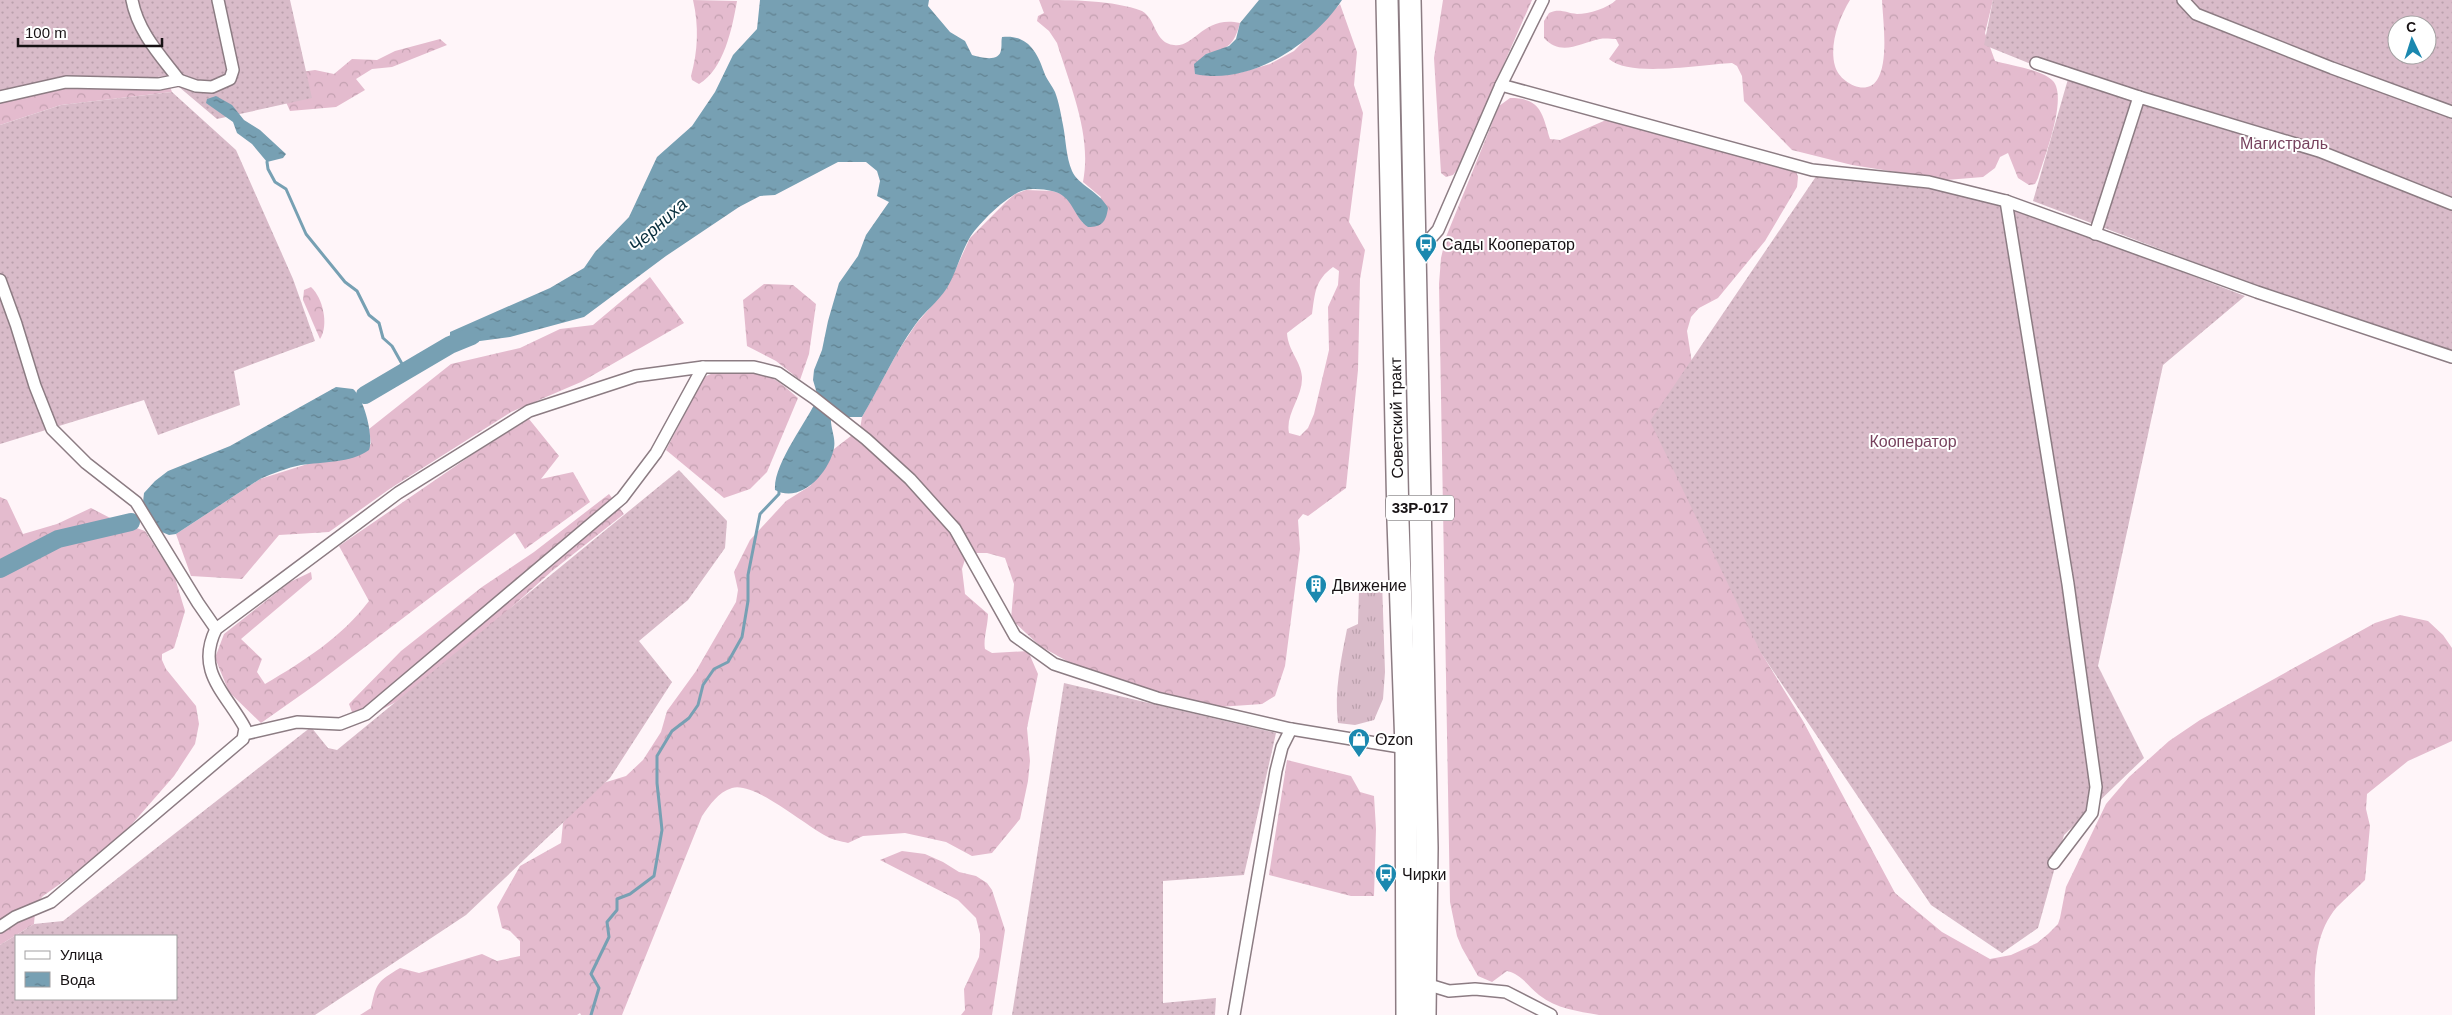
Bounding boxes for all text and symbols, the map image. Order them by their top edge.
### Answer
scale bar [18,15,161,47]
north arrow [2387,15,2437,65]
text: С [2405,19,2417,35]
text: 100 m [25,24,67,41]
park label: Магистраль [2240,135,2328,152]
water label: Черниха [625,194,691,256]
bus stop icon: Сады Кооператор [1414,232,1438,263]
place label: Сады Кооператор [1442,236,1575,253]
street label: Советский тракт [1387,357,1406,479]
park label: Кооператор [1869,433,1957,450]
road number: 33Р-017 [1386,496,1454,520]
building icon: Движение [1304,573,1328,604]
place label: Движение [1332,577,1407,594]
shop icon: Ozon [1347,727,1371,758]
place label: Ozon [1375,731,1413,748]
bus stop icon: Чирки [1374,862,1398,893]
place label: Чирки [1402,866,1446,883]
legend [15,935,178,1000]
text: Улица [60,946,103,963]
text: Вода [60,971,96,988]

